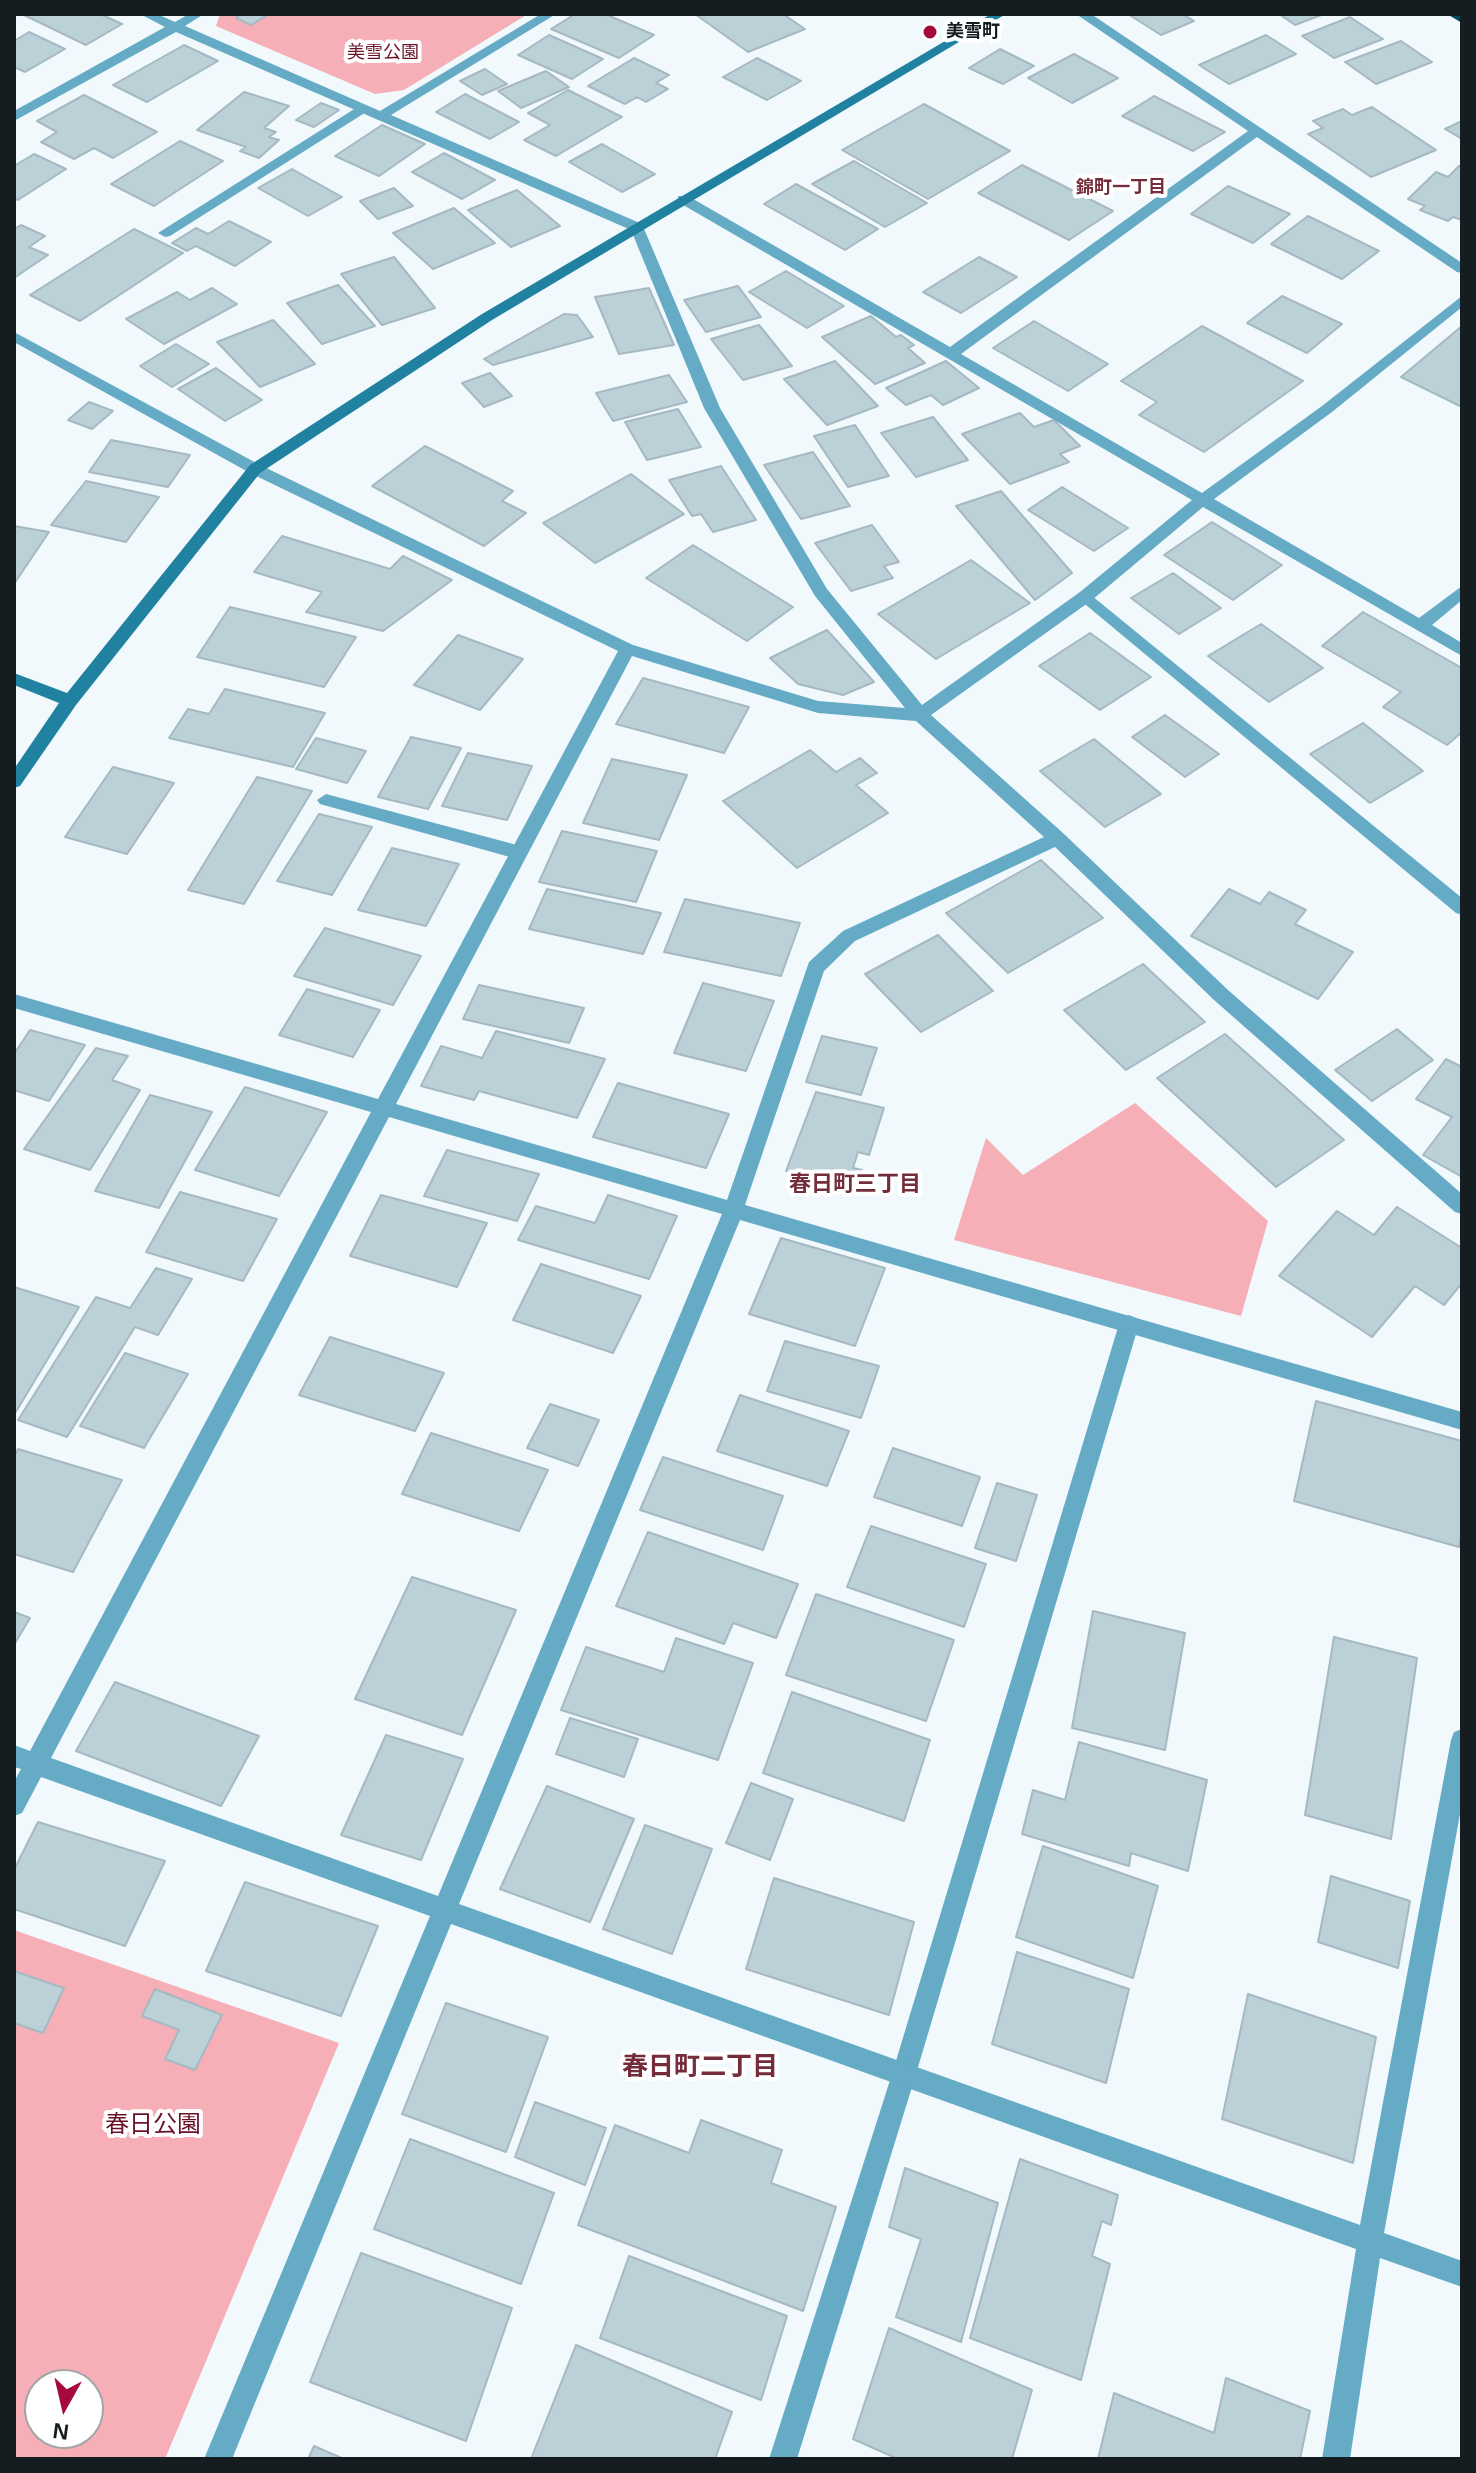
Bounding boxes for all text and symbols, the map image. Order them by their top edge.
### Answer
place label: 美雪町 [946,21,1000,43]
marker: 美雪町 [921,23,939,41]
park label: 美雪公園 [347,42,419,64]
district label: 錦町一丁目 [1076,177,1166,199]
district label: 春日町三丁目 [789,1172,921,1198]
district label: 春日町二丁目 [622,2052,778,2084]
park label: 春日公園 [105,2111,201,2139]
north arrow [24,2369,104,2449]
text: N [51,2418,70,2445]

